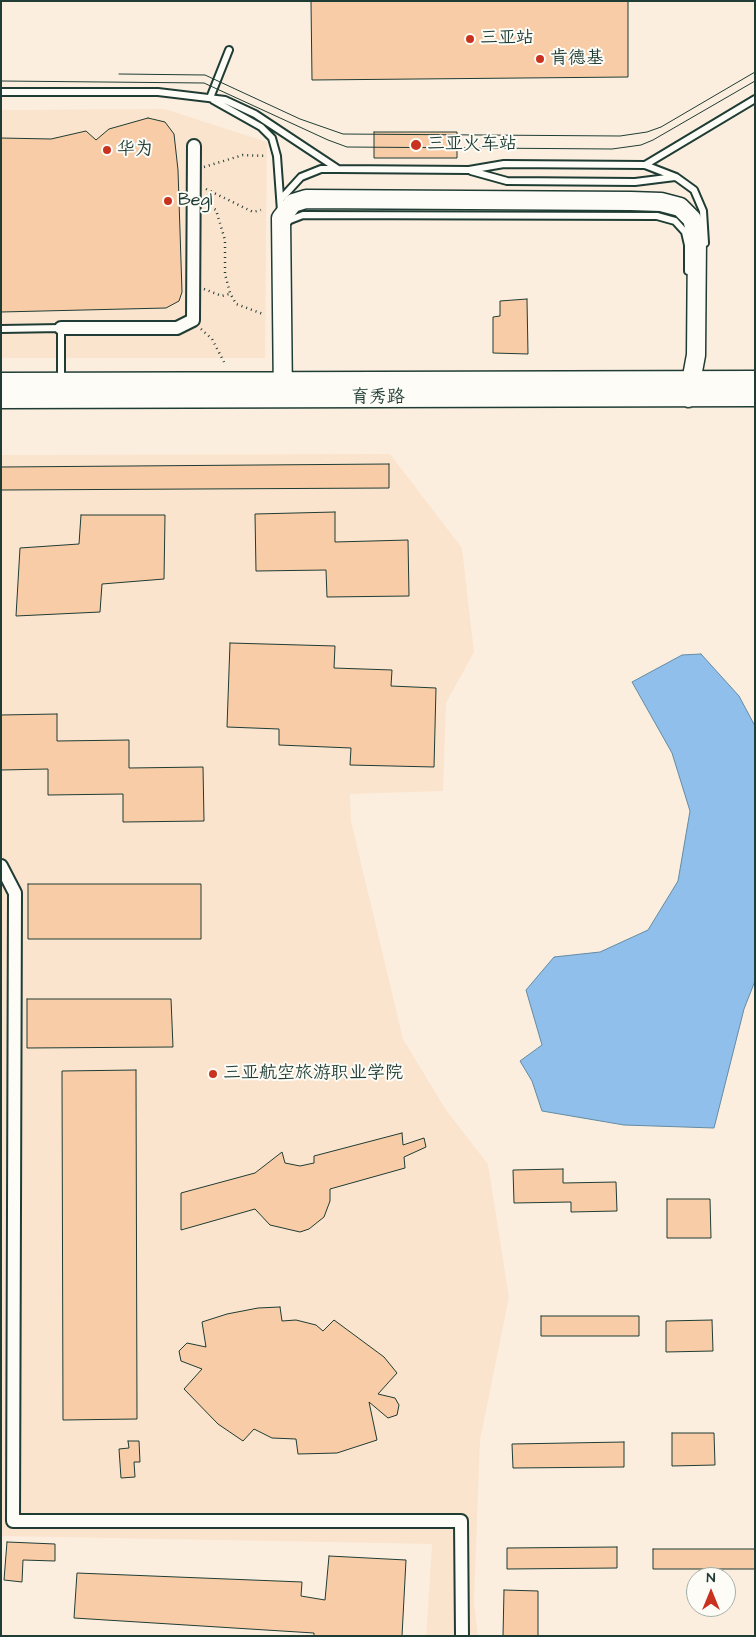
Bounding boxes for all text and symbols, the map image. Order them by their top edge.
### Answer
place label: 三亚站 [480,28,534,50]
marker: 三亚站 [464,33,476,45]
place label: 肯德基 [550,48,604,70]
marker: 肯德基 [534,53,546,65]
place label: 三亚火车站 [427,134,517,156]
marker: 三亚火车站 [409,138,423,152]
place label: 华为 [117,139,153,161]
marker: 华为 [101,144,113,156]
place label: Begl [178,190,213,212]
marker: Begl [162,195,174,207]
street label: 育秀路 [351,387,405,409]
place label: 三亚航空旅游职业学院 [223,1063,403,1085]
marker: 三亚航空旅游职业学院 [207,1068,219,1080]
north arrow [686,1567,736,1617]
text: N [707,1568,715,1588]

